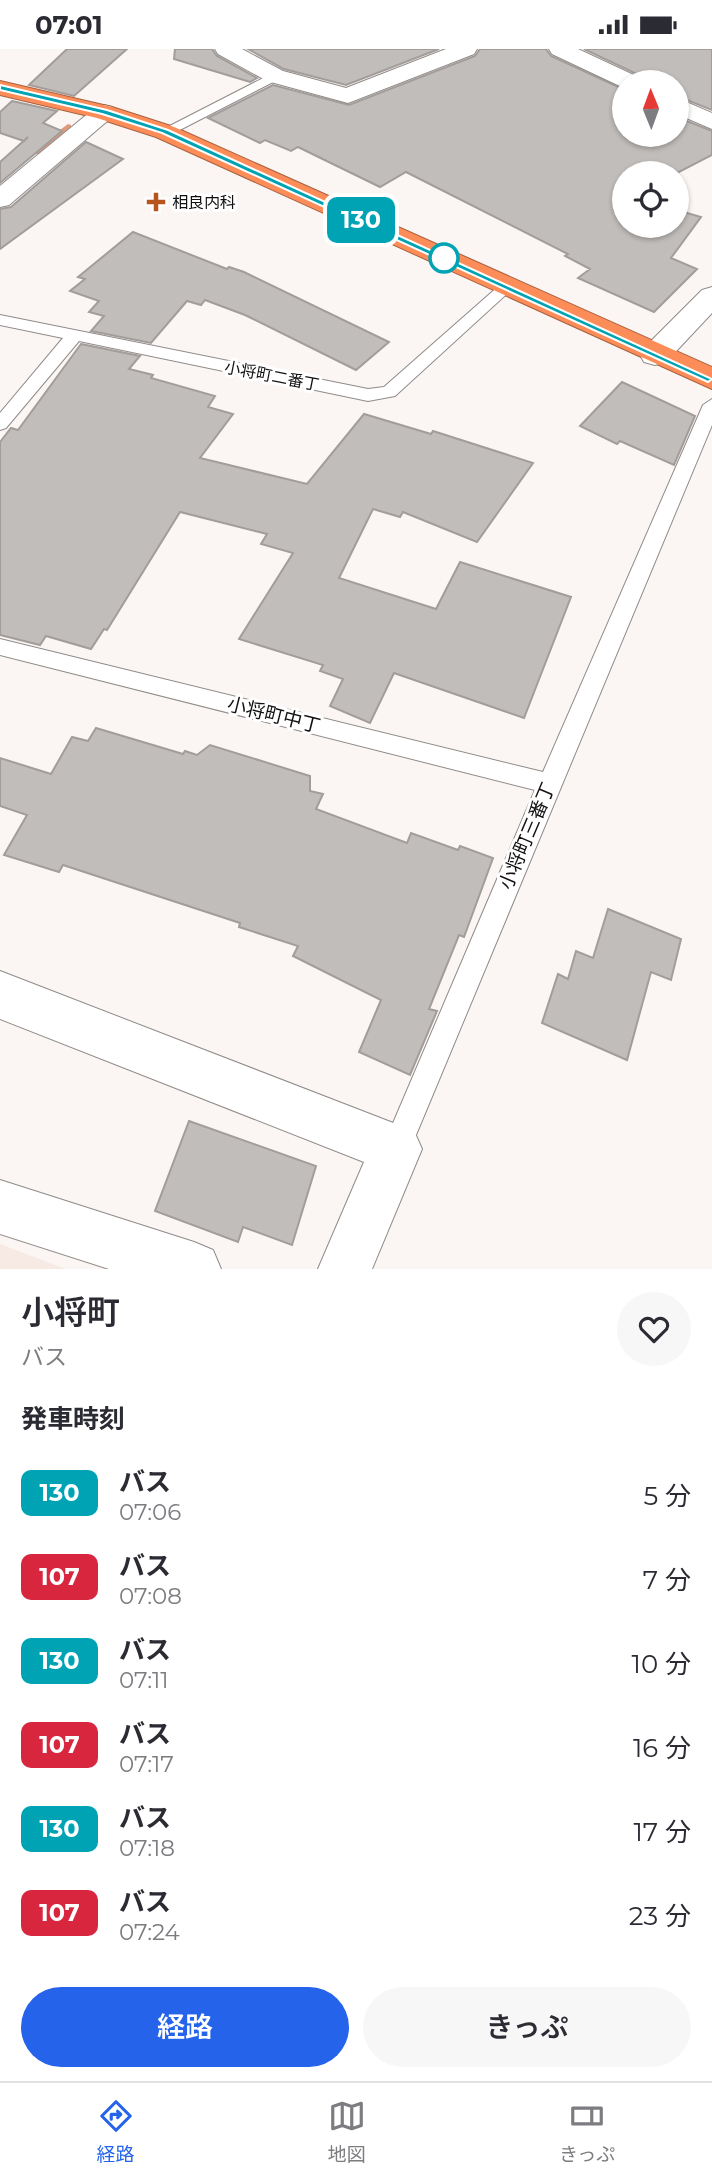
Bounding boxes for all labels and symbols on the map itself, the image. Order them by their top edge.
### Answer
north arrow [612,70,690,147]
marker: 相良内科 [146,192,166,212]
place label: 相良内科 [172,193,236,212]
line badge: 130 [321,197,401,243]
unlabelled marker [429,243,459,273]
street label: 小将町二番丁 [223,358,321,394]
street label: 小将町中丁 [225,692,323,738]
street label: 小将町三番丁 [494,779,560,893]

